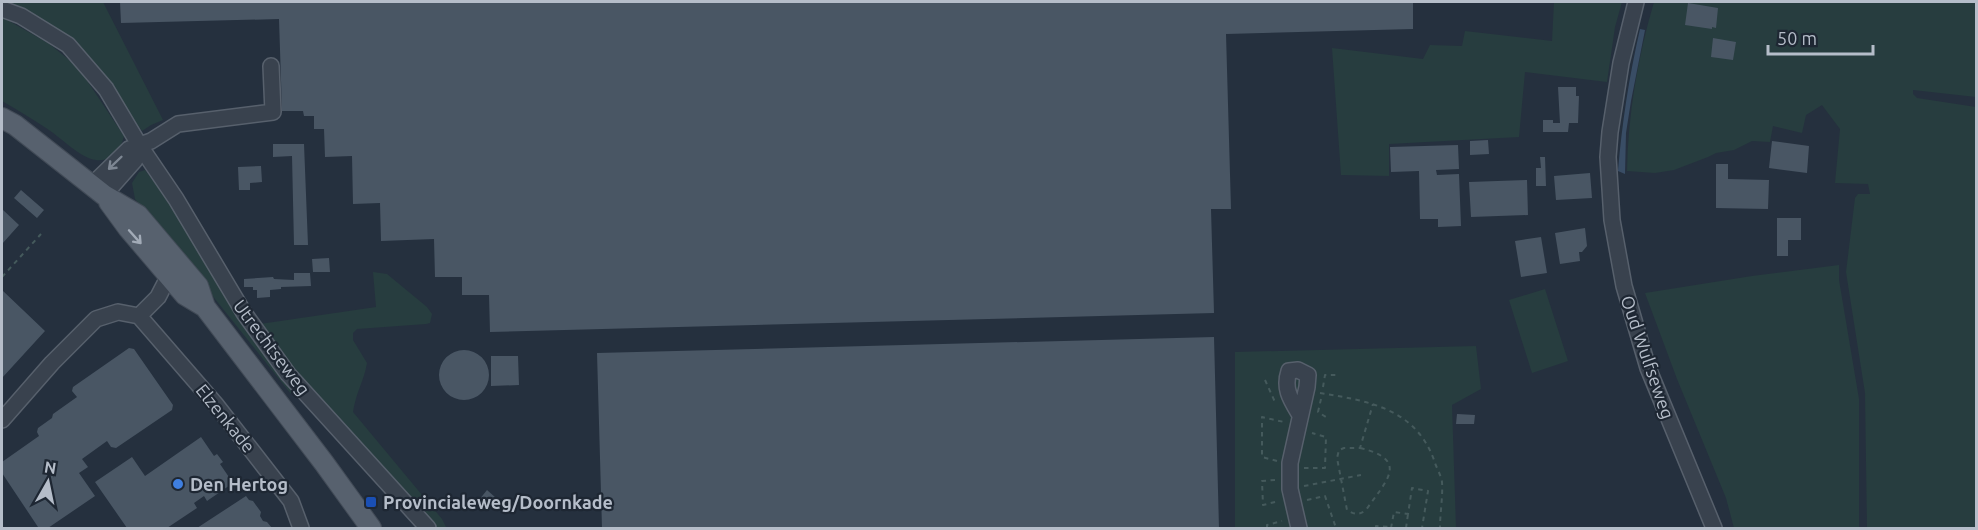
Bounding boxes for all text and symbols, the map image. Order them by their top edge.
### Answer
scale bar [1768,18,1873,56]
text: 50 m [1777,28,1817,48]
one-way arrow [107,156,122,171]
one-way arrow [128,229,142,244]
street label: Oud Wulfseweg [1618,293,1678,421]
street label: Utrechtseweg [230,296,314,398]
street label: Elzenkade [192,380,260,456]
north arrow [18,452,78,512]
text: N [43,457,58,477]
place label: Den Hertog [190,474,288,494]
marker: Den Hertog [171,477,185,491]
place label: Provincialeweg/Doornkade [383,492,613,512]
marker: Provincialeweg/Doornkade [364,495,378,509]

